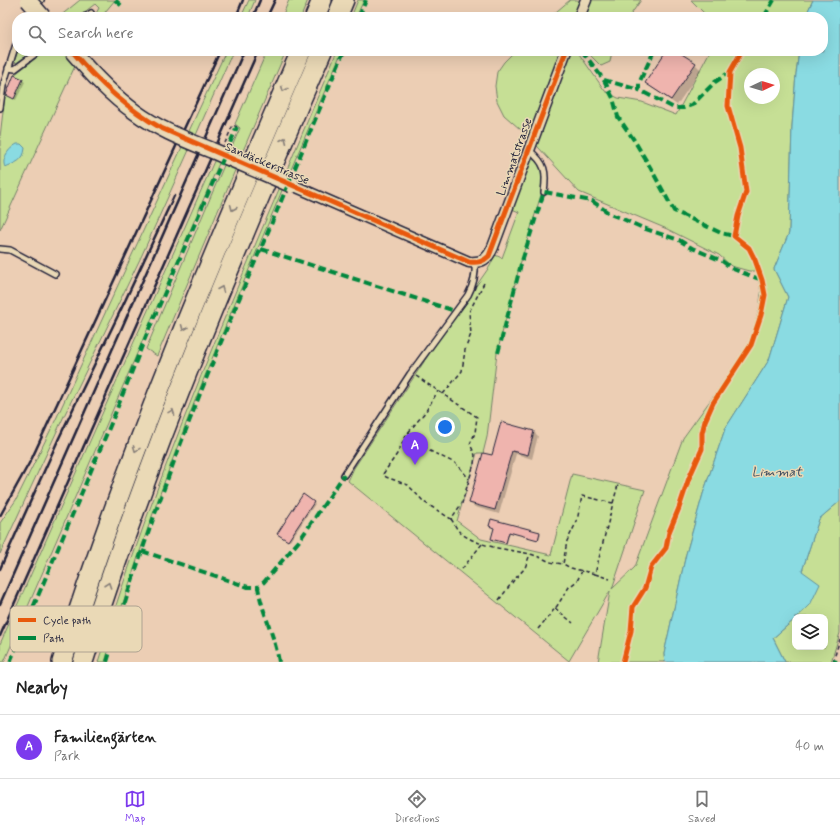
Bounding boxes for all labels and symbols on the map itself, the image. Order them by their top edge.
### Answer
north arrow [744,68,780,104]
one-way arrow [281,85,289,92]
street label: Limmatstrasse [493,116,537,198]
one-way arrow [279,137,287,144]
street label: Sandäckerstrasse [222,139,312,189]
one-way arrow [230,204,238,212]
one-way arrow [216,286,224,293]
one-way arrow [180,325,188,332]
one-way arrow [167,409,175,416]
your location [435,417,455,437]
pin: A [402,432,428,465]
one-way arrow [133,446,141,453]
water label: Limmat [752,464,804,481]
one-way arrow [104,582,112,589]
legend [10,606,142,652]
text: Cycle path [43,614,91,628]
text: Path [43,632,64,646]

